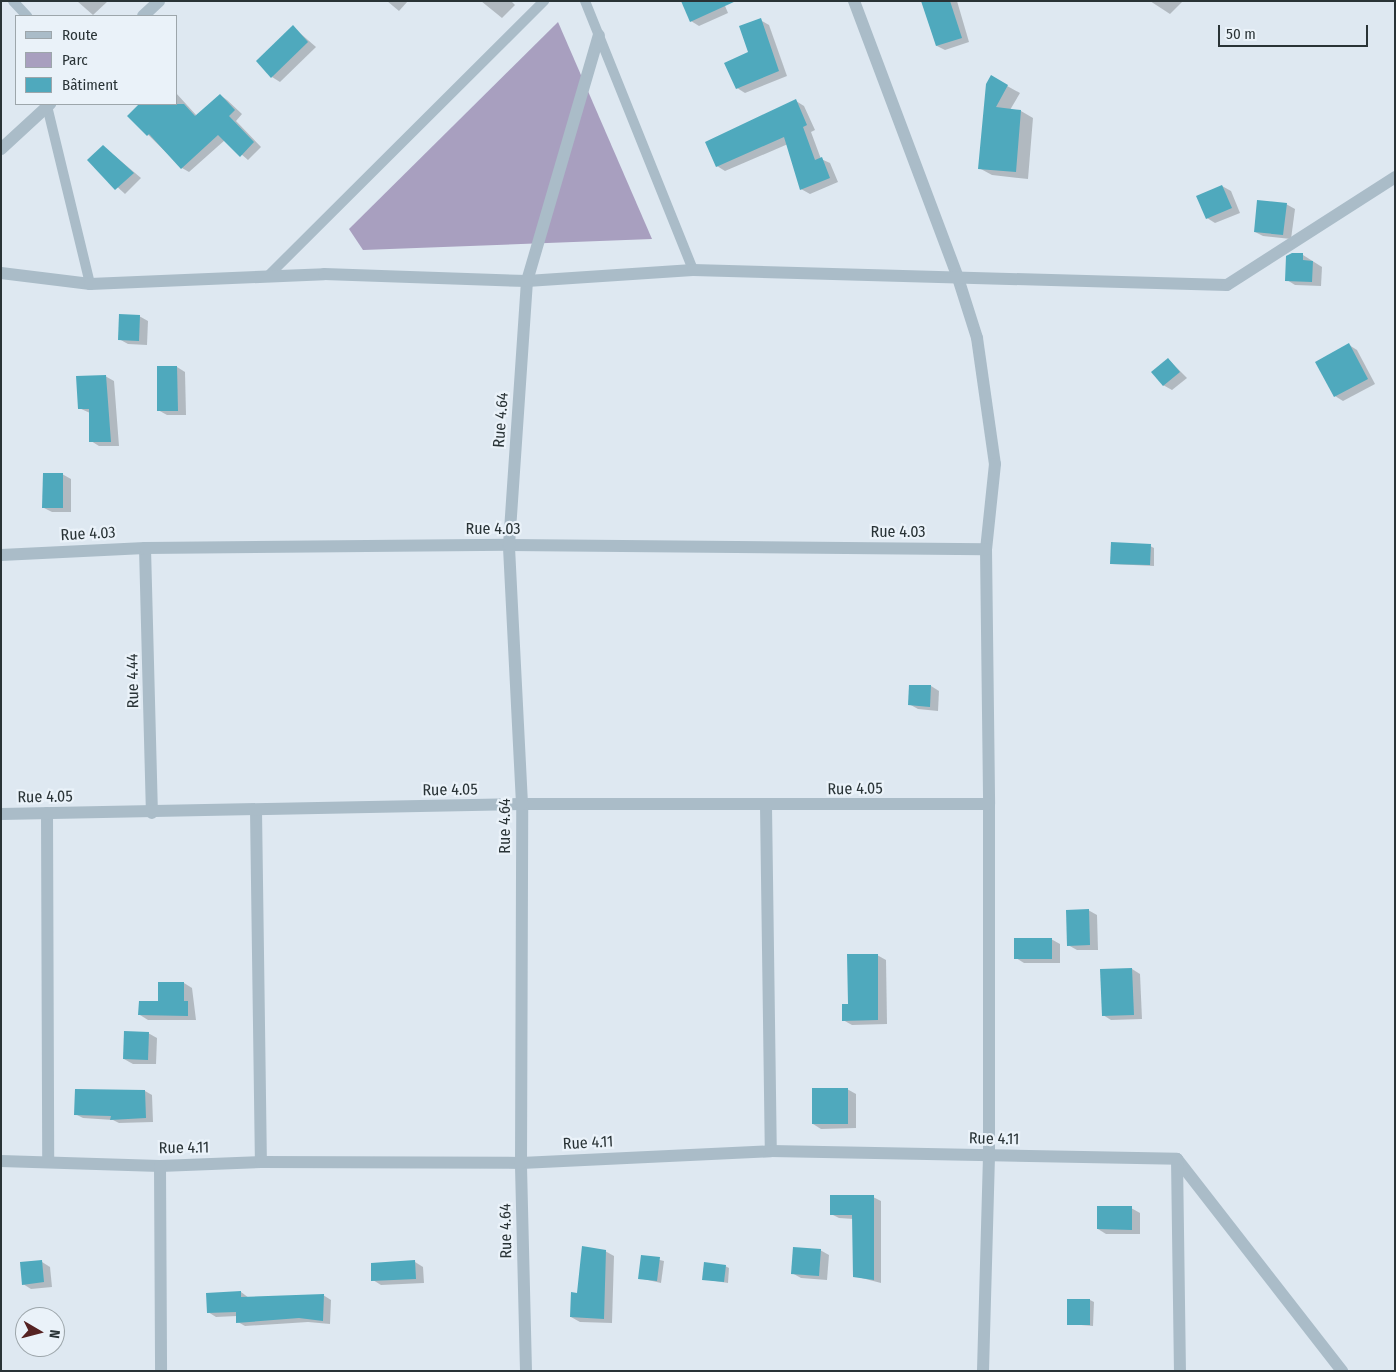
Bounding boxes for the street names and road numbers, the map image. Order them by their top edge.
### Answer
street label: Rue 4.64 [489,392,513,448]
street label: Rue 4.03 [465,519,521,539]
street label: Rue 4.03 [870,522,926,542]
street label: Rue 4.03 [60,523,116,545]
street label: Rue 4.44 [123,653,143,709]
street label: Rue 4.05 [827,779,883,799]
street label: Rue 4.05 [422,780,478,800]
street label: Rue 4.05 [17,787,73,807]
street label: Rue 4.64 [495,798,515,854]
street label: Rue 4.11 [969,1129,1019,1149]
street label: Rue 4.11 [562,1132,614,1154]
street label: Rue 4.11 [159,1138,209,1158]
street label: Rue 4.64 [496,1203,516,1259]

